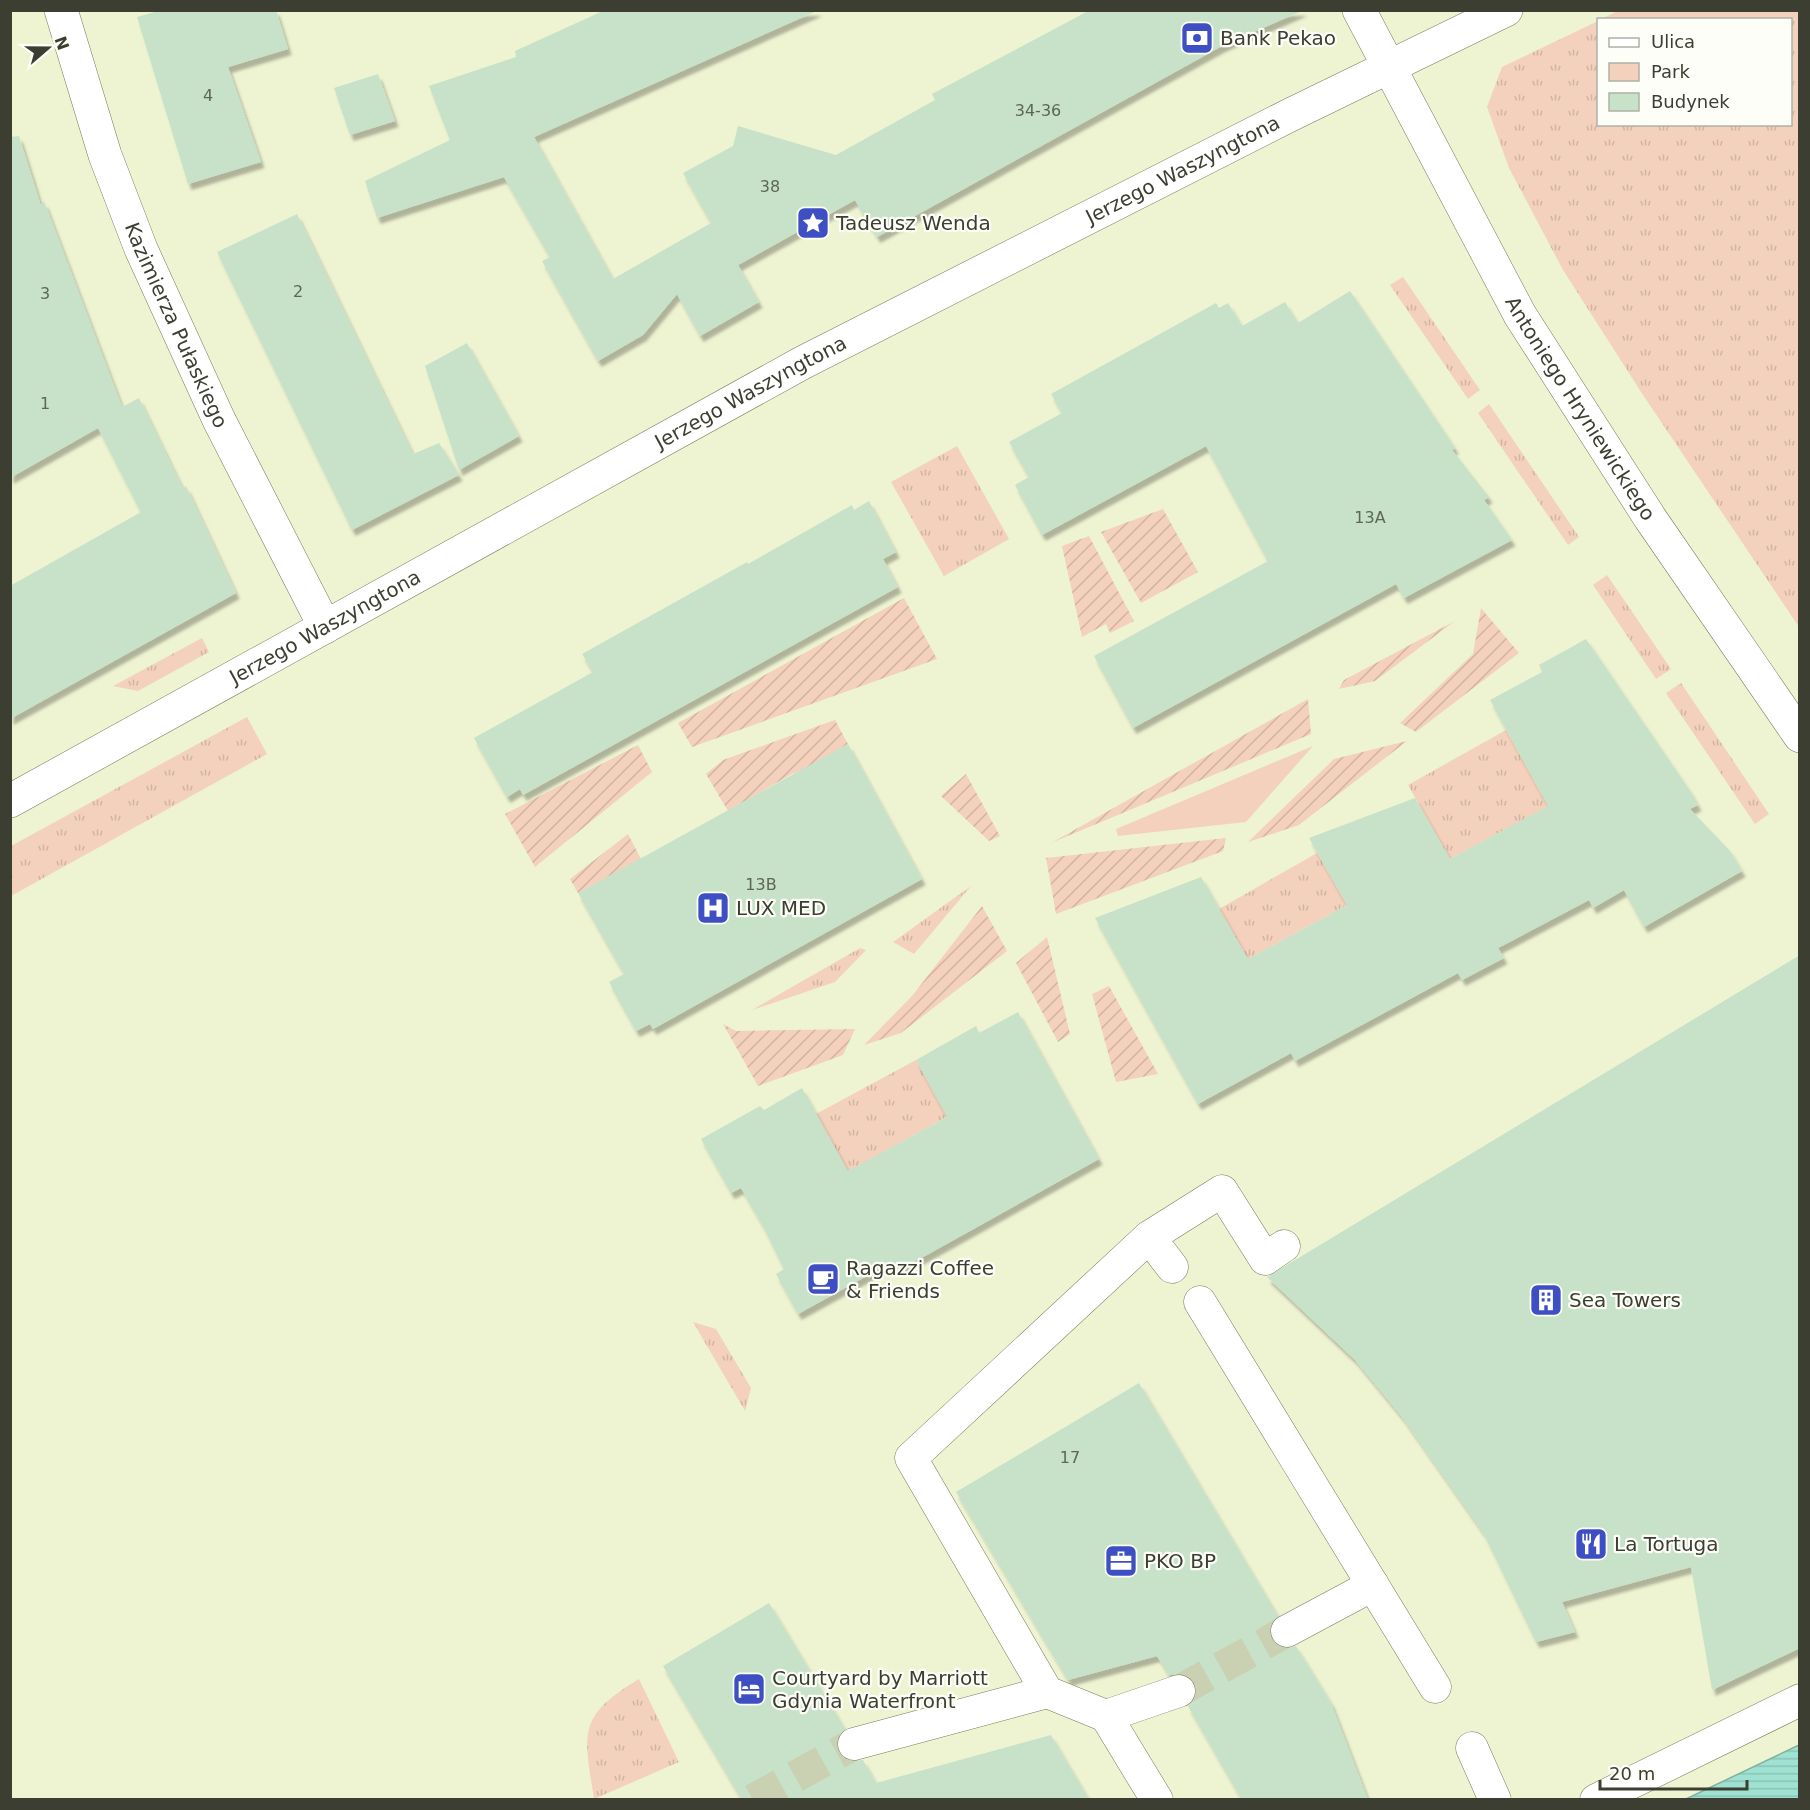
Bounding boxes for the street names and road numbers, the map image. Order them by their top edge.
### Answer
street label: Jerzego Waszyngtona [1080,110,1284,230]
street label: Kazimierza Pułaskiego [120,219,233,432]
street label: Antoniego Hryniewickiego [1500,292,1661,525]
street label: Jerzego Waszyngtona [649,330,850,455]
street label: Jerzego Waszyngtona [224,564,425,690]

